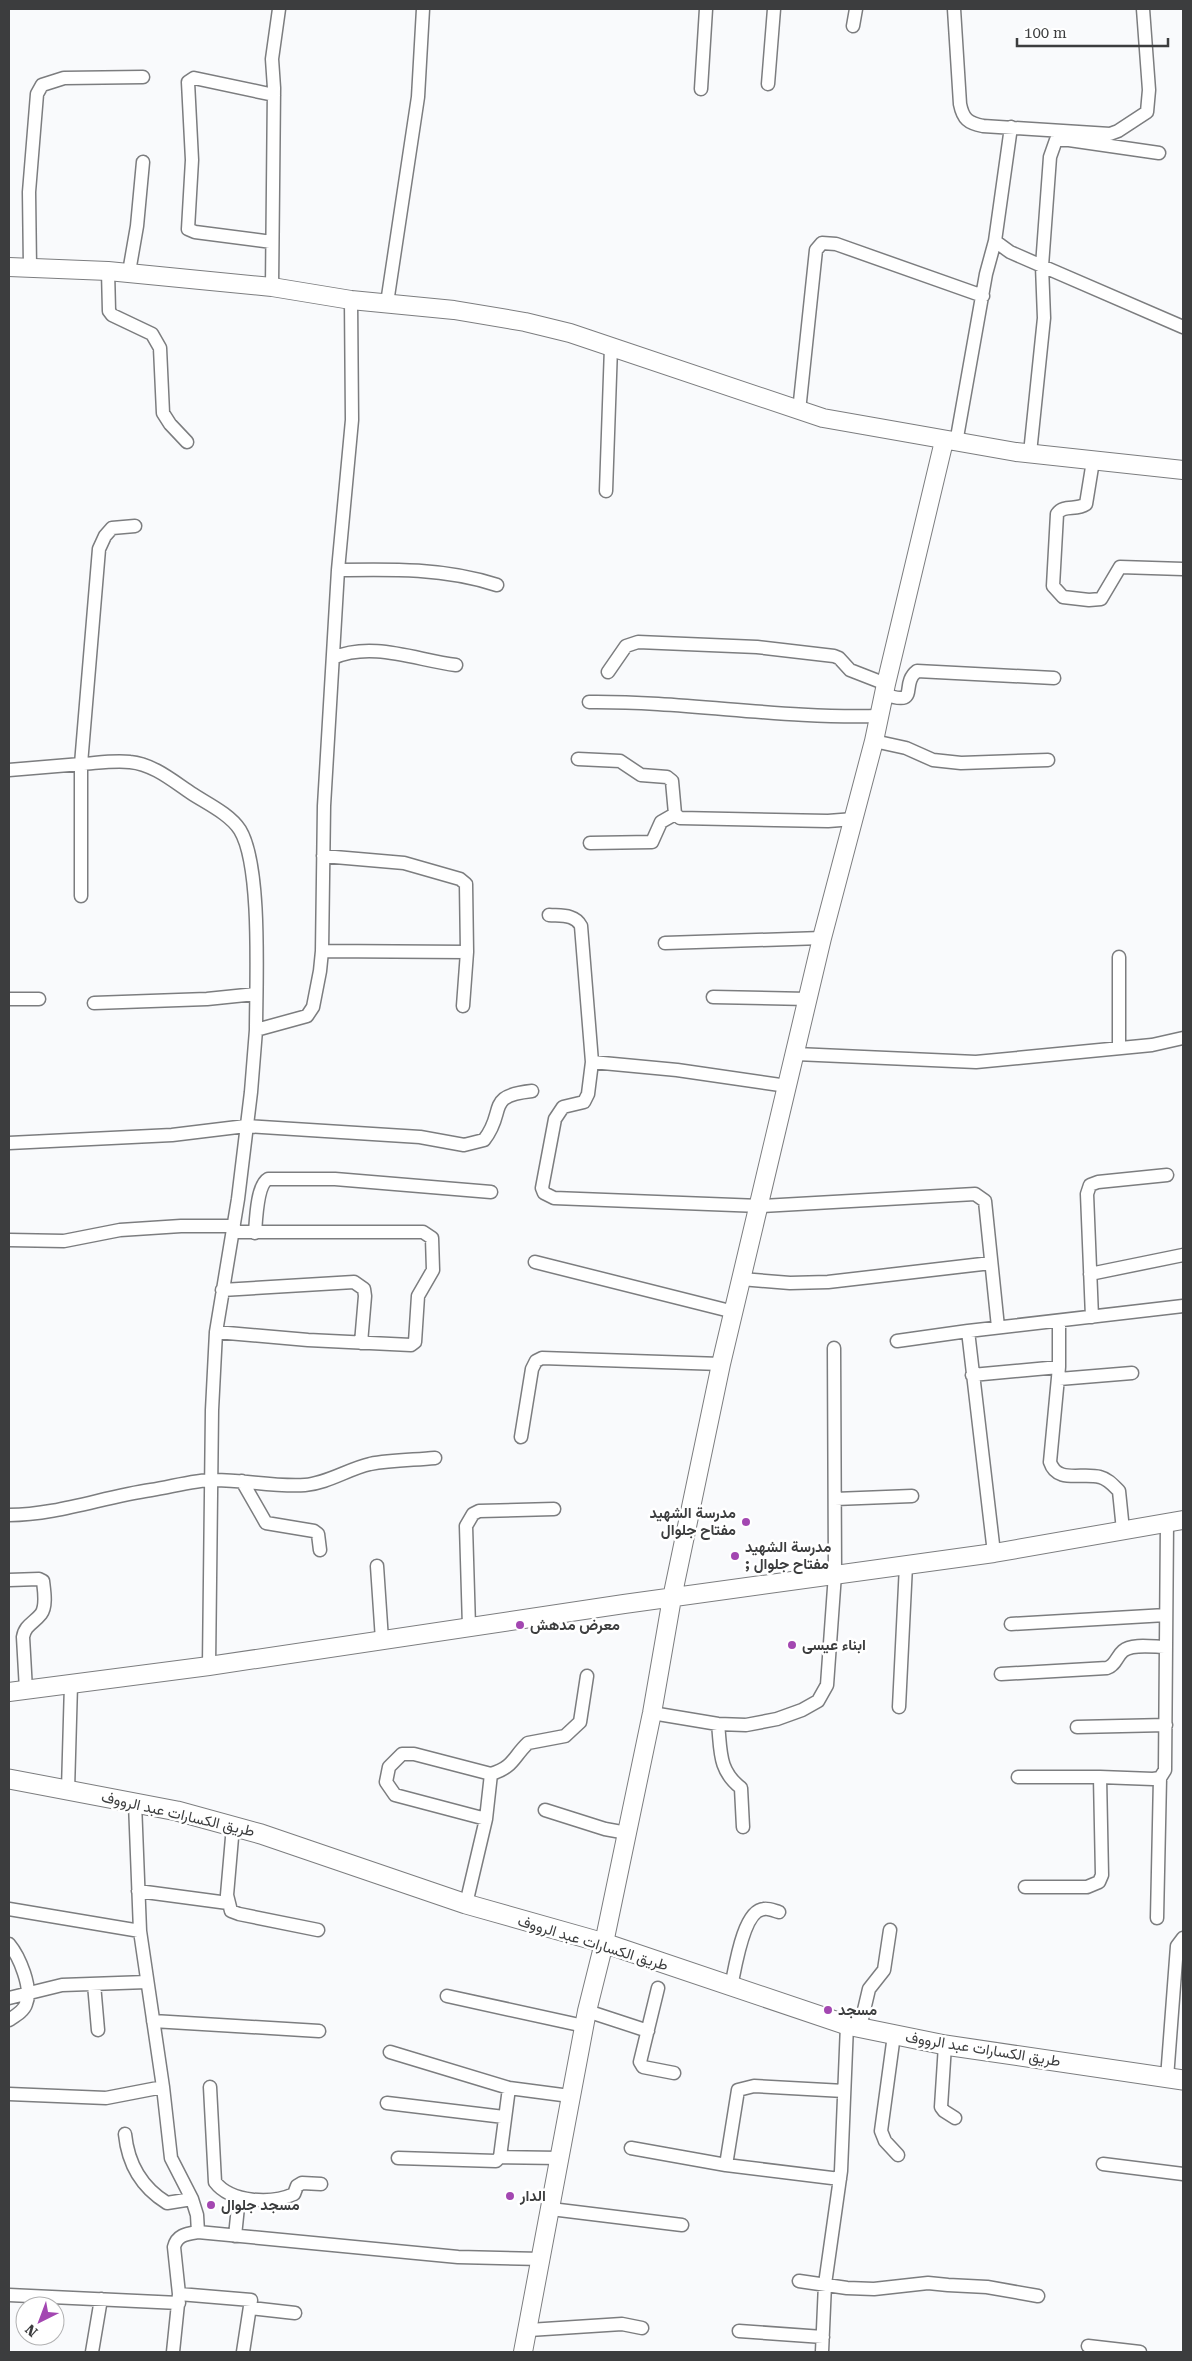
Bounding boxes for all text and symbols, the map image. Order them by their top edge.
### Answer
scale bar [1017,15,1168,47]
text: 100 m [1024,24,1067,42]
place label: مدرسة الشهيد مفتاح جلوال [650,1504,736,1540]
marker: مدرسة الشهيد مفتاح جلوال [740,1516,752,1528]
place label: مدرسة الشهيد ; مفتاح جلوال [745,1538,831,1574]
marker: مدرسة الشهيد ; مفتاح جلوال [729,1550,741,1562]
place label: معرض مدهش [530,1616,620,1634]
marker: معرض مدهش [514,1619,526,1631]
place label: ابناء عيسى [802,1636,866,1654]
marker: ابناء عيسى [786,1639,798,1651]
street label: طريق الكسارات عبد الرووف [99,1788,257,1841]
street label: طريق الكسارات عبد الرووف [515,1911,671,1976]
place label: مسجد [838,2001,877,2019]
marker: مسجد [822,2004,834,2016]
street label: طريق الكسارات عبد الرووف [904,2028,1062,2071]
place label: الدار [519,2187,546,2205]
marker: الدار [504,2190,516,2202]
place label: مسجد جلوال [221,2196,300,2214]
marker: مسجد جلوال [205,2199,217,2211]
north arrow [15,2296,65,2346]
text: N [22,2321,41,2340]

